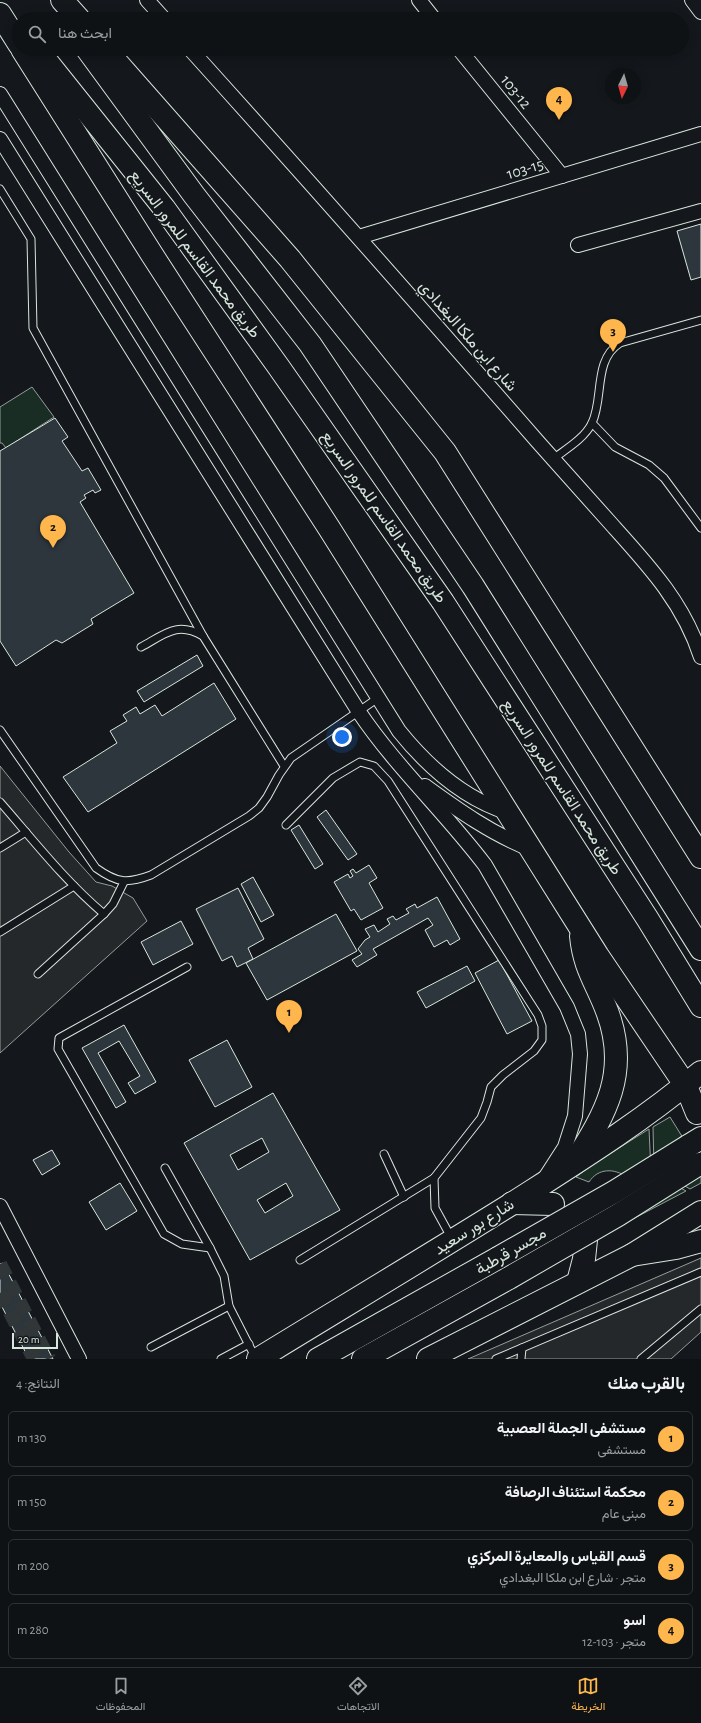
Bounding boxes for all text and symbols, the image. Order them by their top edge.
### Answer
search box [12,12,689,56]
icon: search [26,23,48,45]
text: ابحث هنا [58,26,112,41]
north arrow [605,68,641,104]
street label: 103-12 [498,72,534,112]
pin: 4 [546,87,572,120]
street label: 103-15 [505,156,545,182]
street label: طريق محمد القاسم للمرور السريع [124,167,263,343]
street label: شارع ابن ملكا البغدادي [412,278,520,397]
pin: 3 [600,319,626,352]
street label: طريق محمد القاسم للمرور السريع [316,428,450,608]
pin: 2 [40,515,66,548]
street label: طريق محمد القاسم للمرور السريع [497,696,625,879]
your location [332,727,352,747]
pin: 1 [276,1000,302,1033]
street label: شارع بور سعيد [431,1196,518,1260]
street label: مجسر قرطبة [473,1225,550,1279]
scale bar [12,1331,58,1350]
text: 20 m [18,1334,39,1345]
text: بالقرب منك [608,1375,685,1392]
text: النتائج: 4 [16,1378,60,1391]
text: مستشفى الجملة العصبية [497,1421,646,1436]
text: 130 m [17,1432,46,1445]
text: 1 [669,1432,673,1445]
text: مستشفى [598,1444,646,1457]
text: محكمة استئناف الرصافة [505,1485,646,1500]
text: 150 m [17,1496,46,1509]
text: 2 [668,1496,674,1509]
text: مبنى عام [602,1508,646,1521]
text: قسم القياس والمعايرة المركزي [467,1549,646,1564]
text: 200 m [17,1560,49,1573]
text: 3 [668,1560,674,1573]
text: متجر · شارع ابن ملكا البغدادي [499,1572,646,1585]
text: اسو [623,1613,646,1628]
text: 280 m [17,1624,49,1637]
text: 4 [668,1624,674,1637]
text: متجر · 103-12 [582,1636,646,1649]
tab: المحفوظات [96,1675,145,1716]
tab: الاتجاهات [337,1675,380,1716]
tab: الخريطة [571,1675,605,1716]

